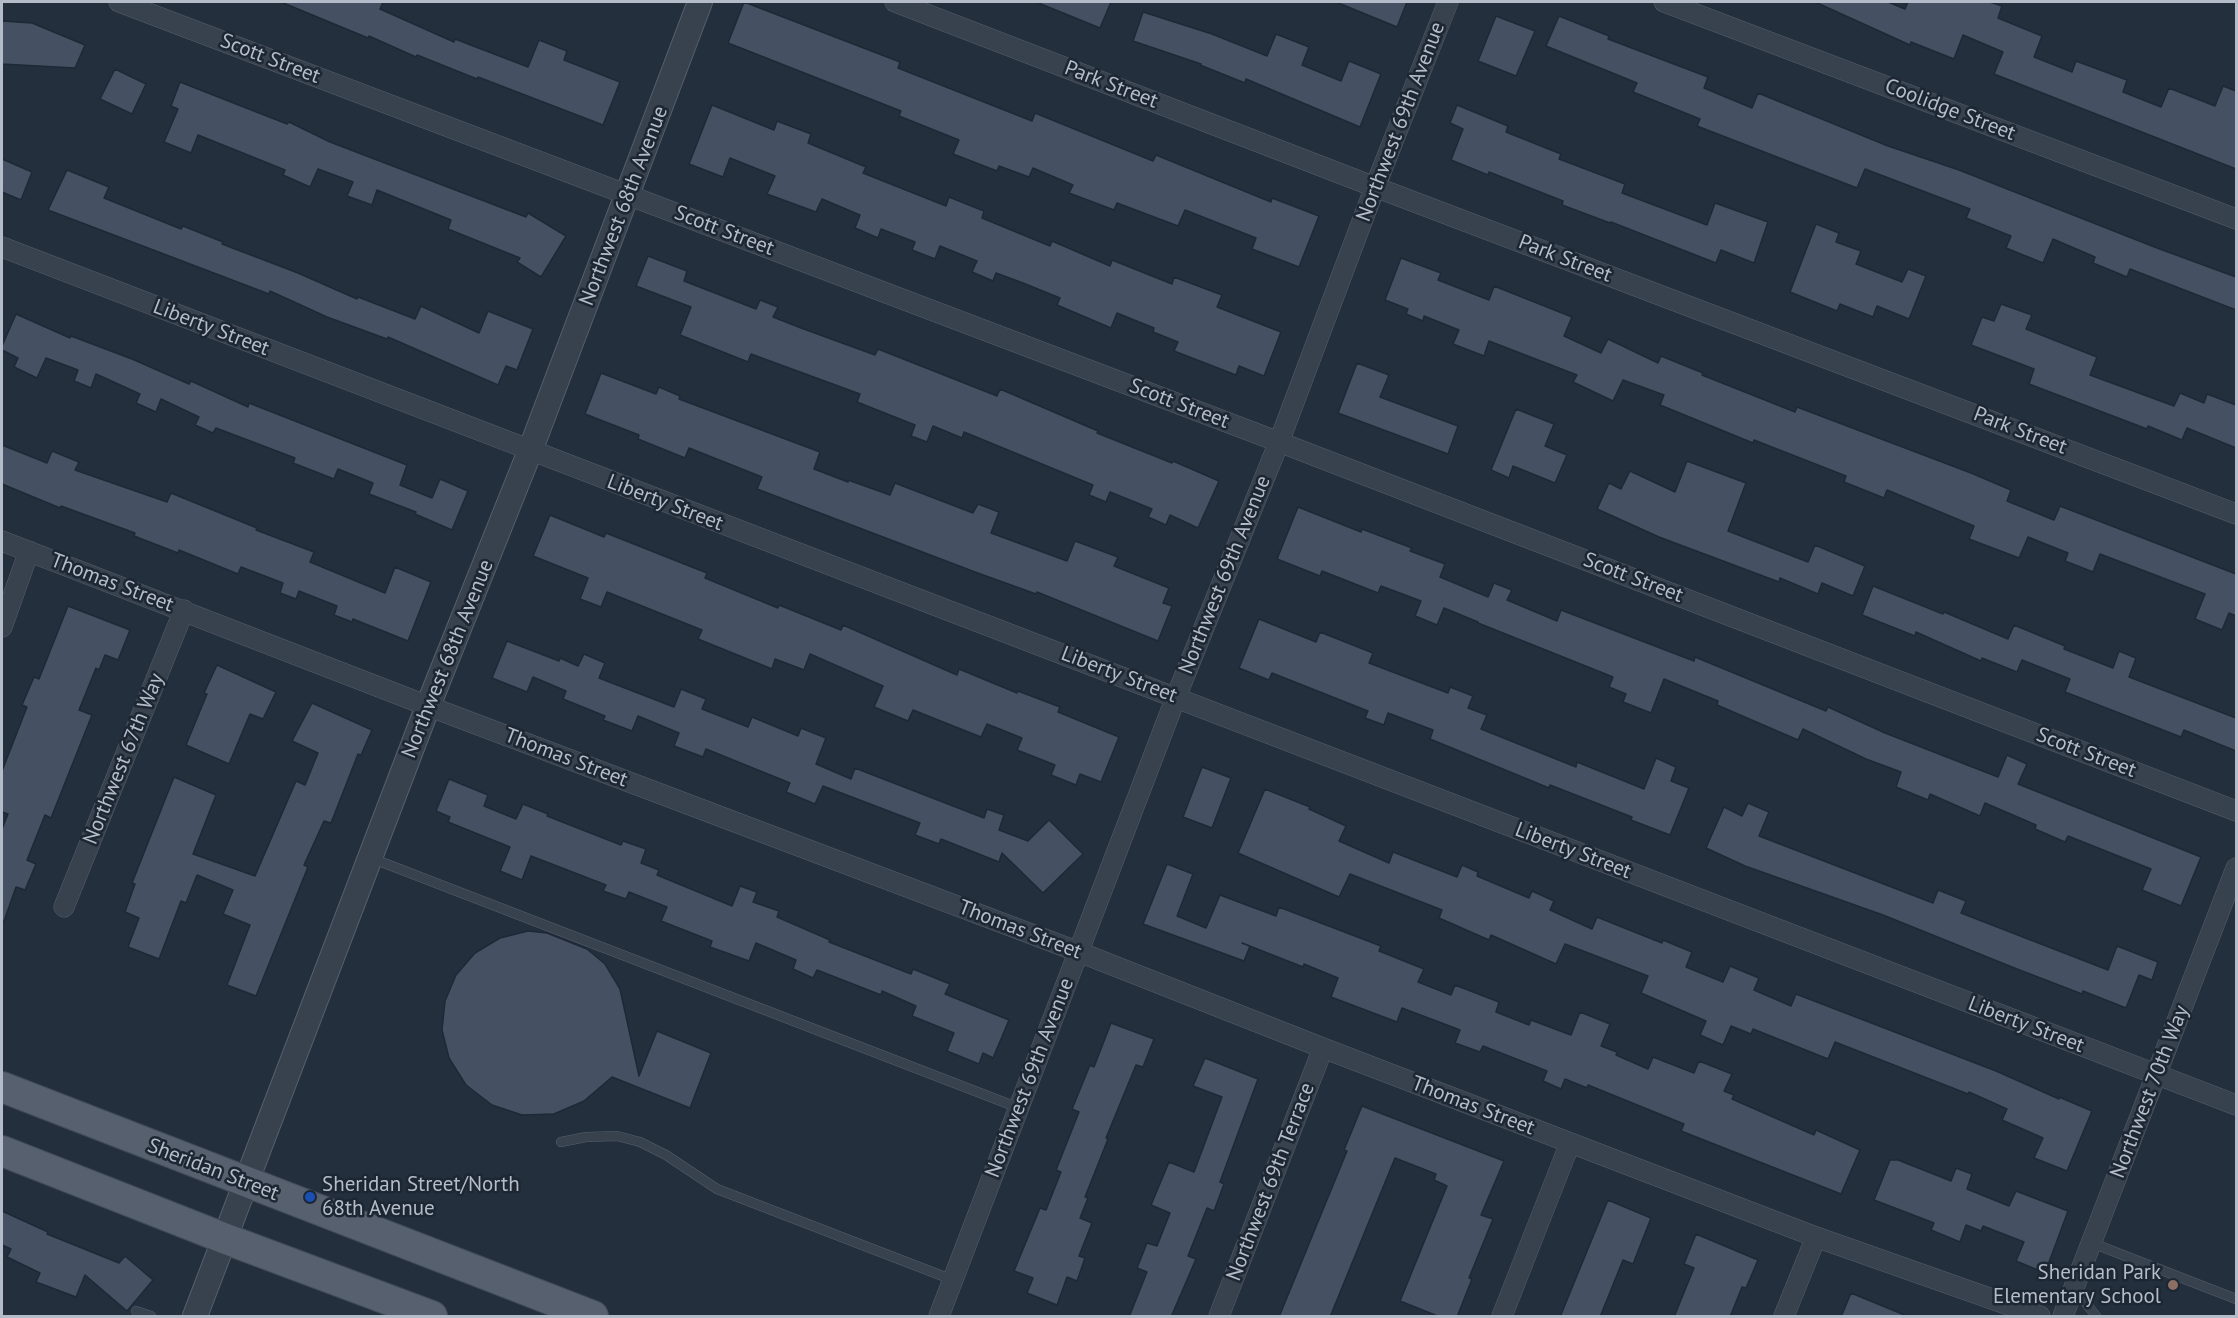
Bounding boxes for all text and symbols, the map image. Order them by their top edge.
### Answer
street label: Northwest 69th Avenue [1351,19,1451,225]
street label: Scott Street [217,28,323,90]
street label: Park Street [1061,56,1161,114]
street label: Coolidge Street [1881,74,2019,146]
street label: Northwest 68th Avenue [574,103,674,309]
street label: Scott Street [671,200,777,262]
street label: Park Street [1515,230,1615,288]
street label: Liberty Street [149,294,273,362]
street label: Scott Street [1126,373,1232,435]
street label: Park Street [1970,402,2070,460]
street label: Liberty Street [603,469,727,537]
street label: Northwest 69th Avenue [1174,472,1276,678]
street label: Scott Street [1580,547,1686,609]
street label: Thomas Street [47,548,177,618]
street label: Northwest 68th Avenue [397,556,499,762]
street label: Liberty Street [1057,641,1181,709]
street label: Northwest 67th Way [78,670,170,848]
street label: Scott Street [2033,722,2139,784]
street label: Thomas Street [501,723,631,793]
street label: Liberty Street [1511,817,1635,885]
street label: Thomas Street [955,895,1085,965]
street label: Northwest 69th Avenue [980,975,1080,1181]
street label: Liberty Street [1964,991,2088,1059]
street label: Northwest 70th Way [2105,1002,2195,1182]
street label: Thomas Street [1408,1071,1538,1141]
street label: Northwest 69th Terrace [1222,1079,1320,1285]
street label: Sheridan Street [144,1133,282,1207]
place label: Sheridan Street/North 68th Avenue [322,1172,520,1222]
marker: Sheridan Street/North 68th Avenue [303,1190,317,1204]
place label: Sheridan Park Elementary School [1993,1260,2161,1310]
marker: Sheridan Park Elementary School [2166,1278,2180,1292]

